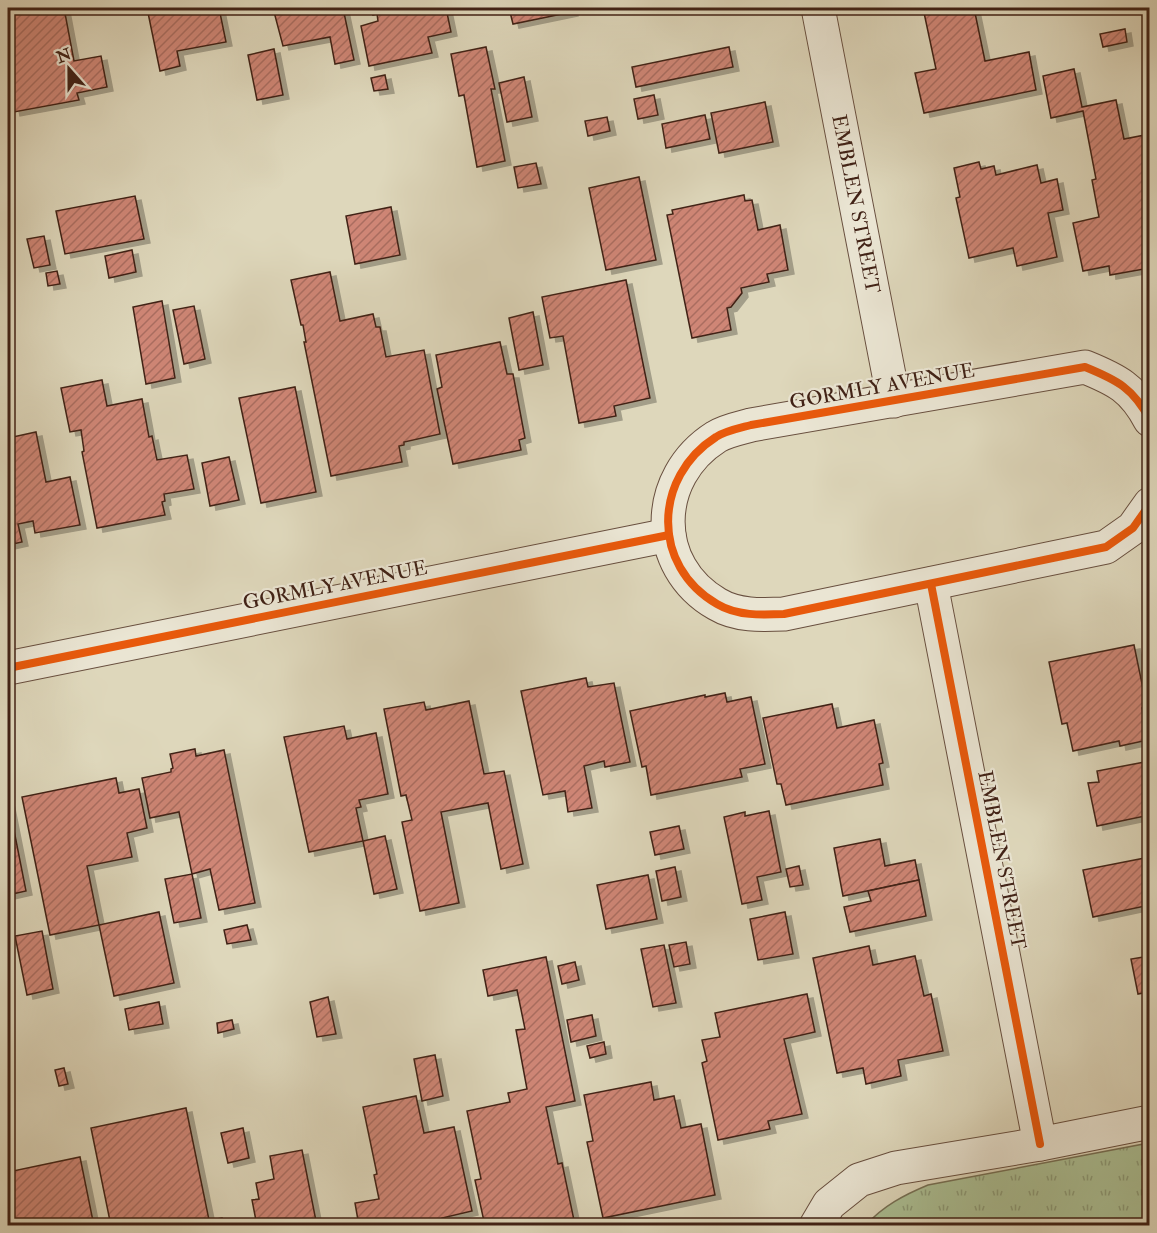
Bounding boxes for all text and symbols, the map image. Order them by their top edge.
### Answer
north arrow [39,39,99,99]
text: N [53,44,75,68]
street label: EMBLEN STREET [826,112,886,296]
street label: GORMLY AVENUE [788,357,976,415]
street label: GORMLY AVENUE [241,555,429,615]
street label: EMBLEN STREET [972,768,1032,952]

